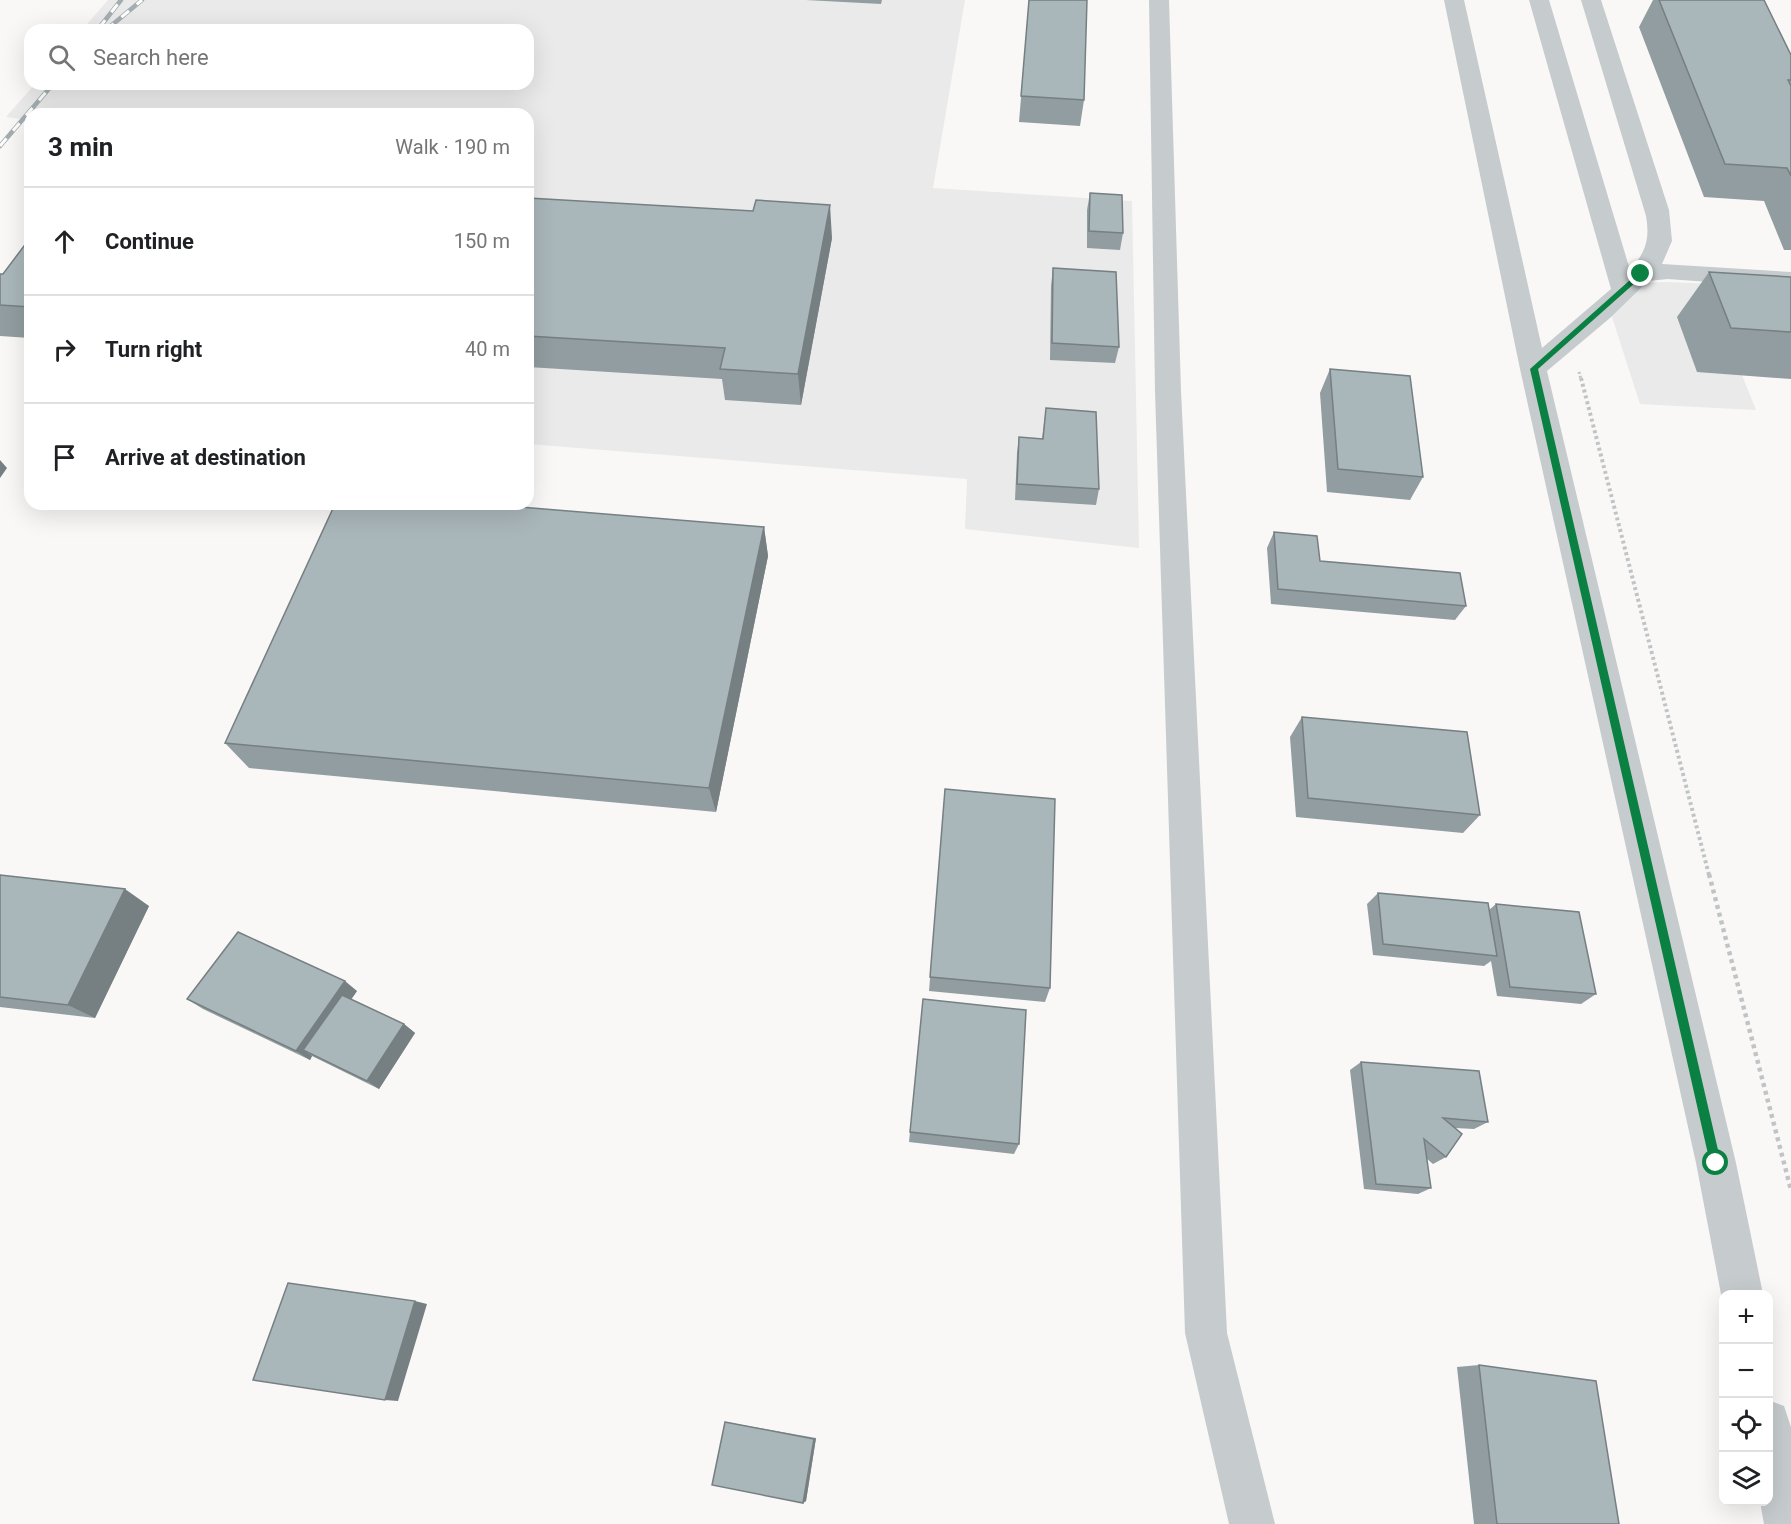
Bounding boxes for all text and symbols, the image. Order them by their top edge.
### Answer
search box [24,24,534,90]
icon: search [45,41,78,74]
text: Search here [93,45,209,70]
text: 3 min [48,132,113,162]
text: Walk · 190 m [395,135,510,159]
icon: ahead [48,225,81,258]
text: Continue [105,229,194,254]
text: 150 m [454,229,510,253]
route end [1627,260,1653,286]
icon: right [48,333,81,366]
text: Turn right [105,337,202,362]
text: 40 m [465,337,510,361]
icon: arrive [48,441,81,474]
text: Arrive at destination [105,445,306,470]
route start [1702,1149,1728,1175]
map controls [1719,1290,1773,1506]
button: + [1719,1290,1773,1344]
button: − [1719,1344,1773,1398]
button: locate [1719,1398,1773,1452]
button: layers [1719,1452,1773,1506]

